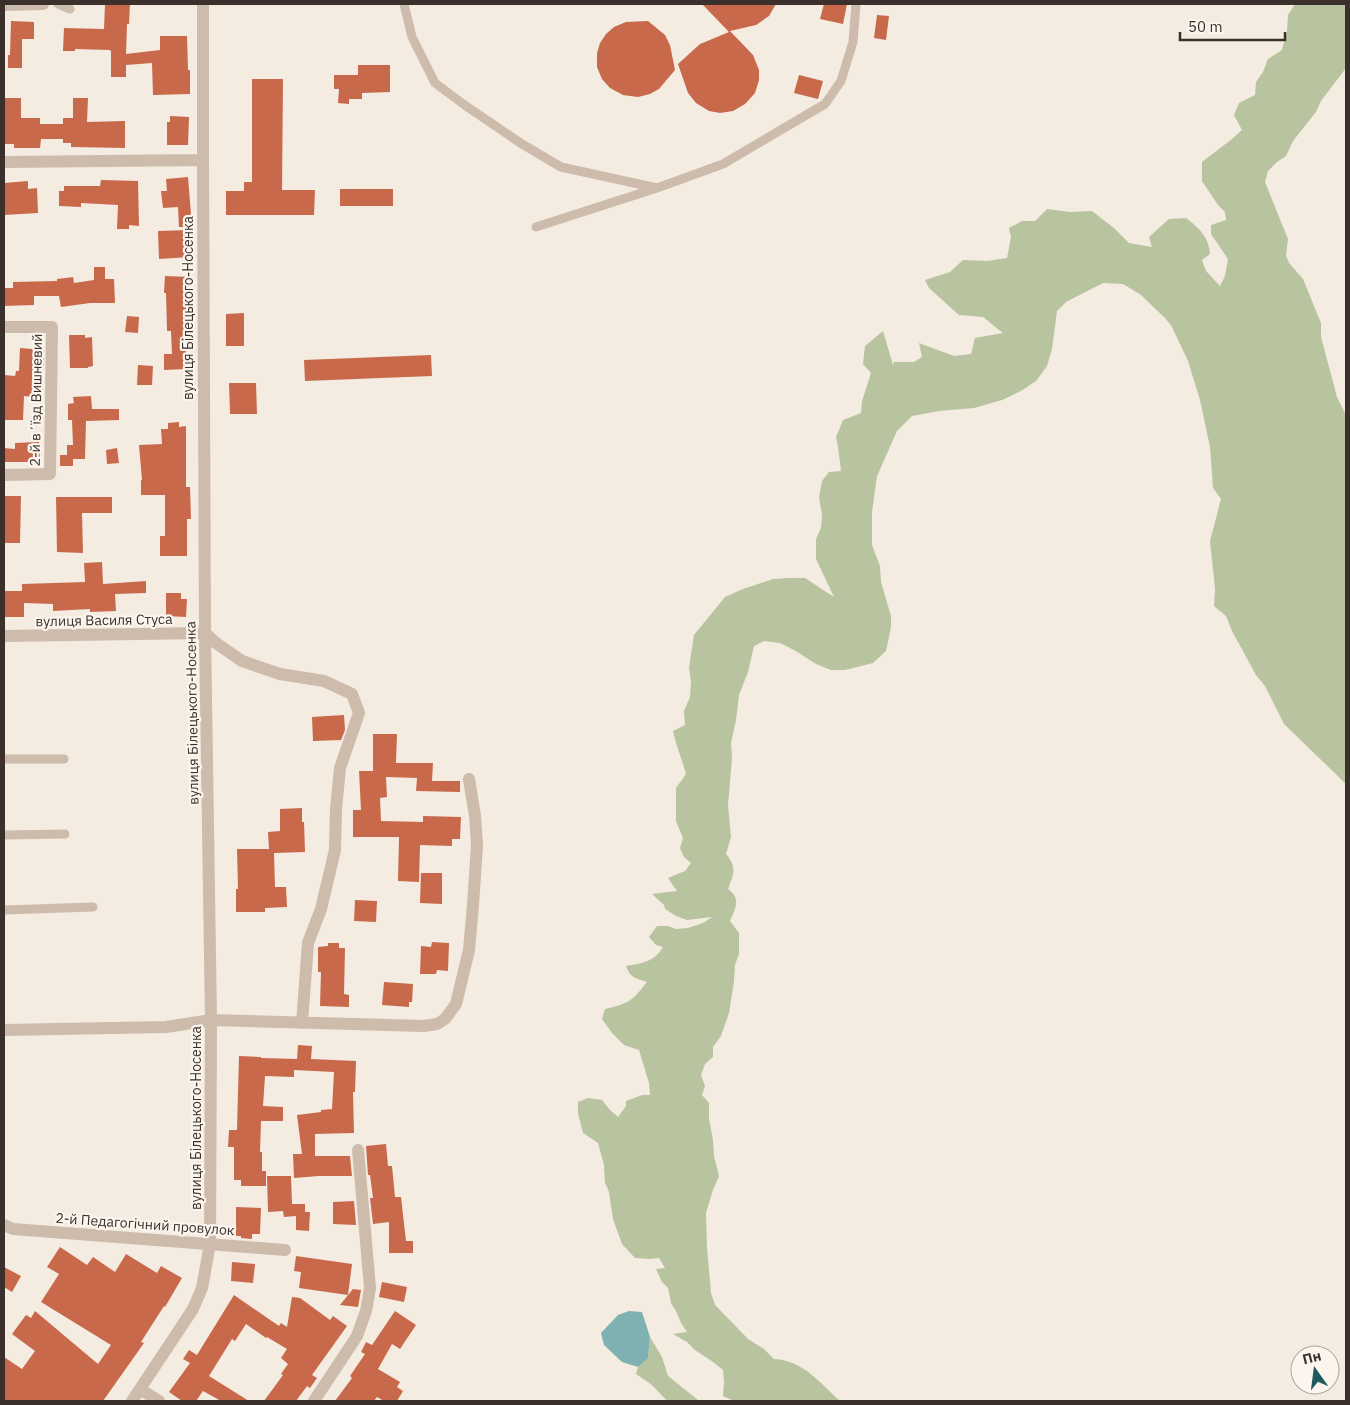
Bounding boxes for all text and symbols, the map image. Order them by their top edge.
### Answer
scale bar [1180,10,1285,42]
text: 50 m [1188,17,1223,36]
street label: вулиця Білецького-Носенка [179,216,197,400]
street label: 2-й вʼїзд Вишневий [26,334,46,466]
street label: вулиця Василя Стуса [35,610,173,630]
street label: вулиця Білецького-Носенка [181,620,203,805]
street label: вулиця Білецького-Носенка [187,1026,205,1210]
street label: 2-й Педагогічний провулок [55,1209,235,1239]
north arrow [1290,1345,1340,1395]
text: Пн [1301,1346,1323,1368]

